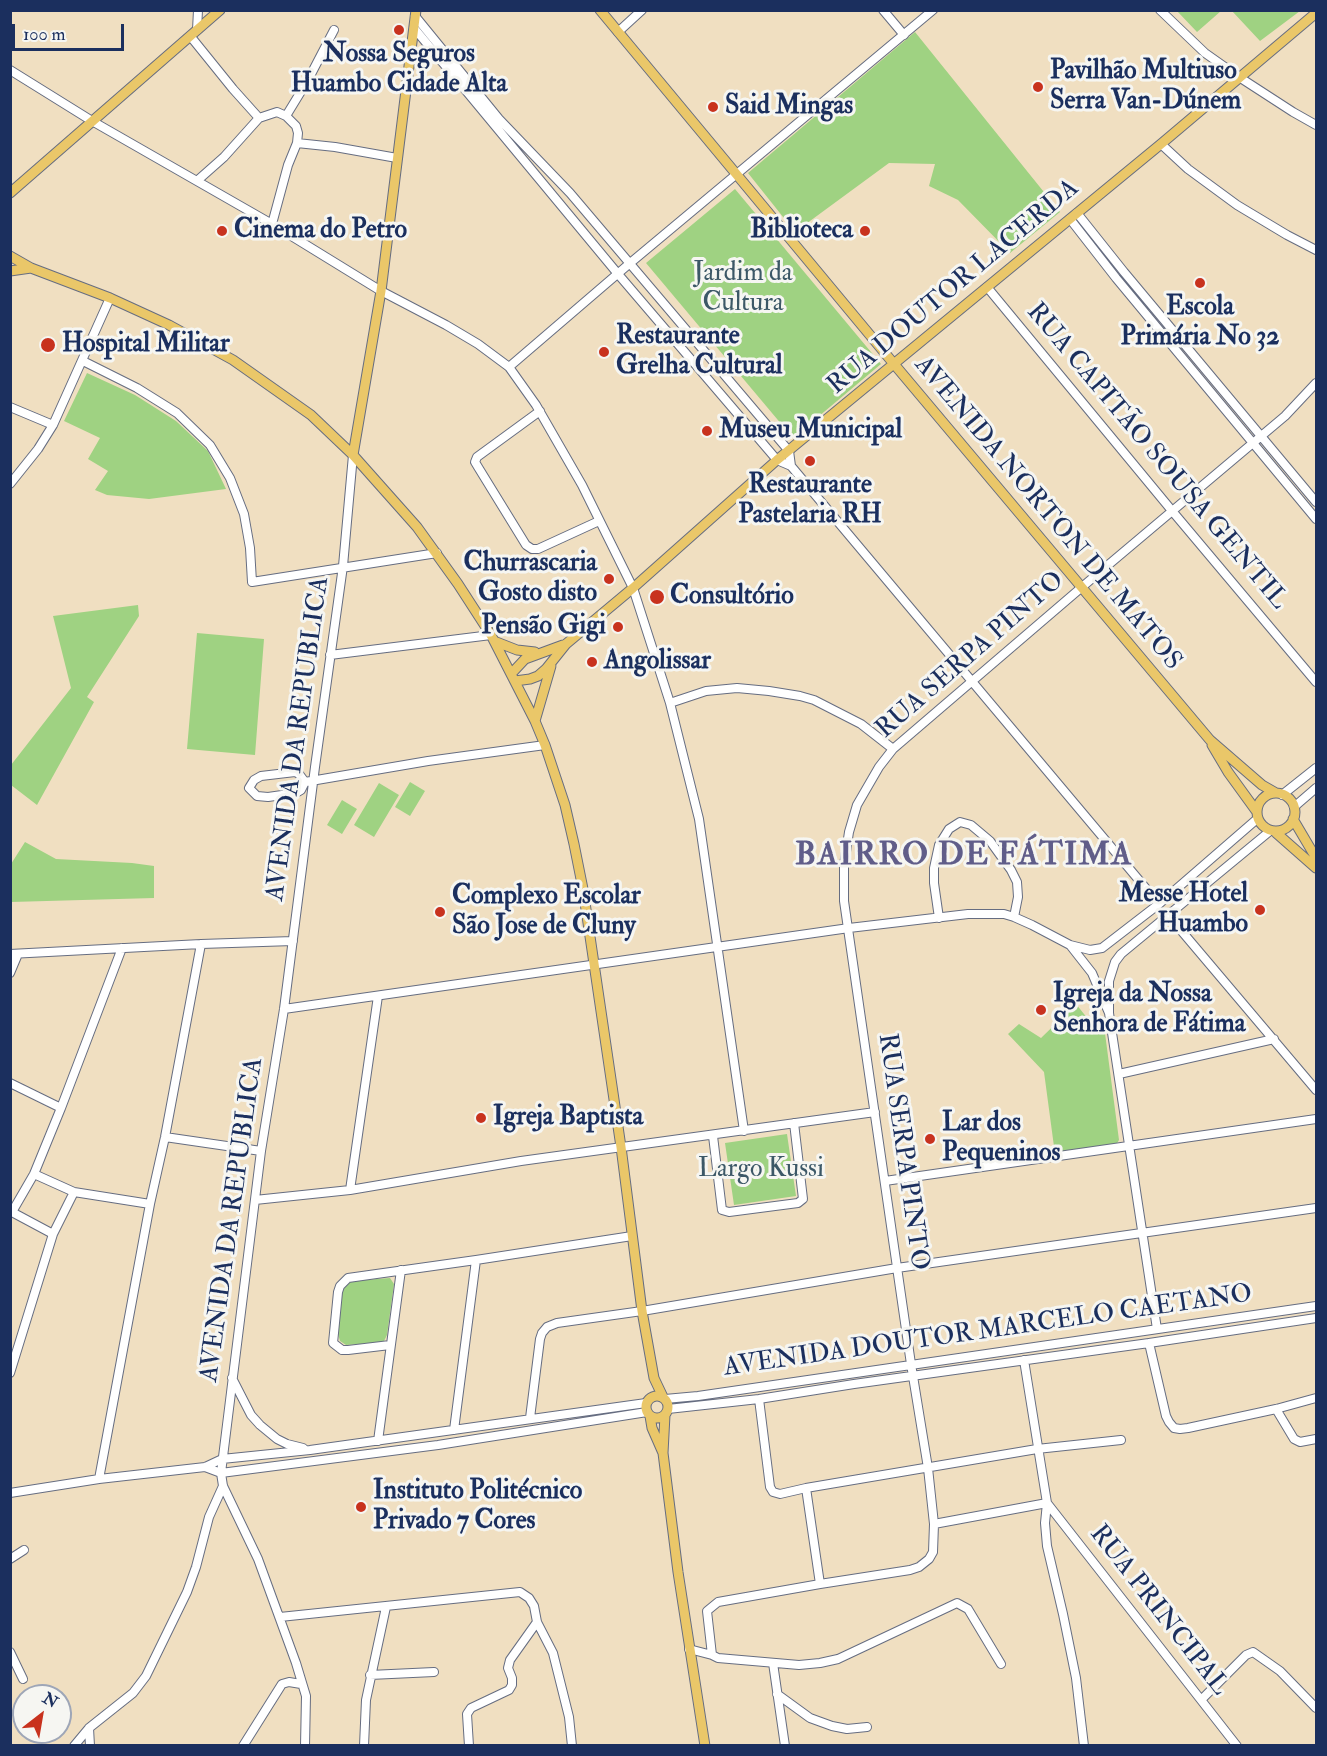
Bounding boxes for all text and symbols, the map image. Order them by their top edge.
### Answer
scale bar [15,12,128,50]
text: 100 m [23,23,66,46]
marker: Nossa Seguros Huambo Cidade Alta [392,23,406,37]
place label: Nossa Seguros Huambo Cidade Alta [291,39,507,100]
place label: Pavilhão Multiuso Serra Van-Dúnem [1050,56,1241,118]
marker: Pavilhão Multiuso Serra Van-Dúnem [1031,80,1045,94]
place label: Said Mingas [725,91,853,123]
marker: Said Mingas [706,100,720,114]
street label: RUA DOUTOR LACERDA [822,174,1086,402]
place label: Cinema do Petro [234,215,407,247]
place label: Biblioteca [750,215,853,247]
marker: Cinema do Petro [215,224,229,238]
marker: Biblioteca [858,224,872,238]
park label: Jardim da Cultura [693,258,793,320]
marker: Escola Primária No 32 [1193,276,1207,290]
place label: Escola Primária No 32 [1120,292,1280,354]
street label: RUA CAPITÃO SOUSA GENTIL [1019,298,1293,616]
place label: Restaurante Grelha Cultural [616,321,782,382]
place label: Hospital Militar [62,329,230,361]
marker: Hospital Militar [39,336,57,354]
marker: Restaurante Grelha Cultural [597,345,611,359]
street label: AVENIDA NORTON DE MATOS [906,351,1188,677]
place label: Museu Municipal [719,415,902,447]
marker: Museu Municipal [700,424,714,438]
marker: Restaurante Pastelaria RH [803,454,817,468]
place label: Restaurante Pastelaria RH [738,470,882,532]
place label: Churrascaria Gosto disto [464,548,597,610]
street label: RUA SERPA PINTO [871,566,1071,746]
marker: Churrascaria Gosto disto [602,572,616,586]
street label: AVENIDA DA REPUBLICA [261,575,337,903]
place label: Consultório [670,581,794,613]
marker: Consultório [648,588,666,606]
place label: Pensão Gigi [481,611,606,643]
marker: Pensão Gigi [611,620,625,634]
place label: Angolissar [604,646,711,678]
marker: Angolissar [585,655,599,669]
district label: BAIRRO DE FÁTIMA [795,838,1133,876]
place label: Messe Hotel Huambo [1119,879,1248,940]
place label: Complexo Escolar São Jose de Cluny [452,881,641,942]
marker: Messe Hotel Huambo [1253,903,1267,917]
marker: Complexo Escolar São Jose de Cluny [433,905,447,919]
place label: Igreja da Nossa Senhora de Fátima [1053,979,1245,1040]
marker: Igreja da Nossa Senhora de Fátima [1034,1003,1048,1017]
street label: RUA SERPA PINTO [870,1032,934,1272]
street label: AVENIDA DA REPUBLICA [195,1056,271,1384]
place label: Igreja Baptista [493,1102,643,1134]
place label: Lar dos Pequeninos [942,1108,1060,1170]
marker: Igreja Baptista [474,1111,488,1125]
marker: Lar dos Pequeninos [923,1132,937,1146]
park label: Largo Kussi [698,1154,824,1186]
street label: AVENIDA DOUTOR MARCELO CAETANO [722,1279,1254,1385]
place label: Instituto Politécnico Privado 7 Cores [373,1476,582,1538]
marker: Instituto Politécnico Privado 7 Cores [354,1500,368,1514]
street label: RUA PRINCIPAL [1082,1520,1234,1702]
north arrow [12,1684,72,1744]
text: N [39,1688,62,1713]

